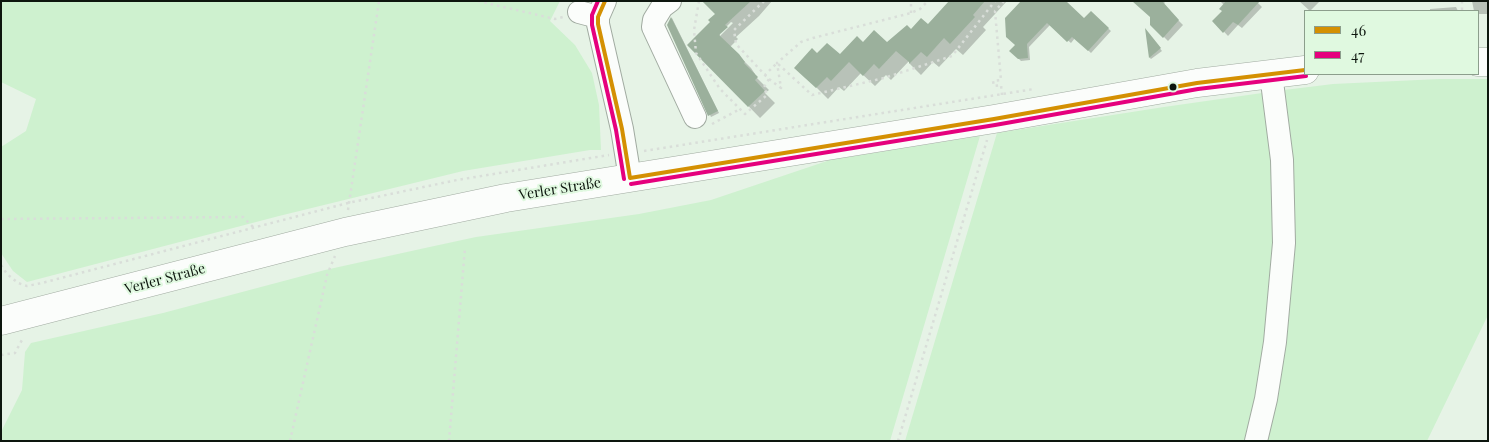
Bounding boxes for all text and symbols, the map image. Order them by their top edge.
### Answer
legend [1304,10,1479,75]
text: 46 [1351,20,1366,40]
text: 47 [1351,45,1364,65]
unlabelled marker [1168,82,1178,92]
street label: Verler Straße [518,174,602,204]
street label: Verler Straße [123,260,207,298]

